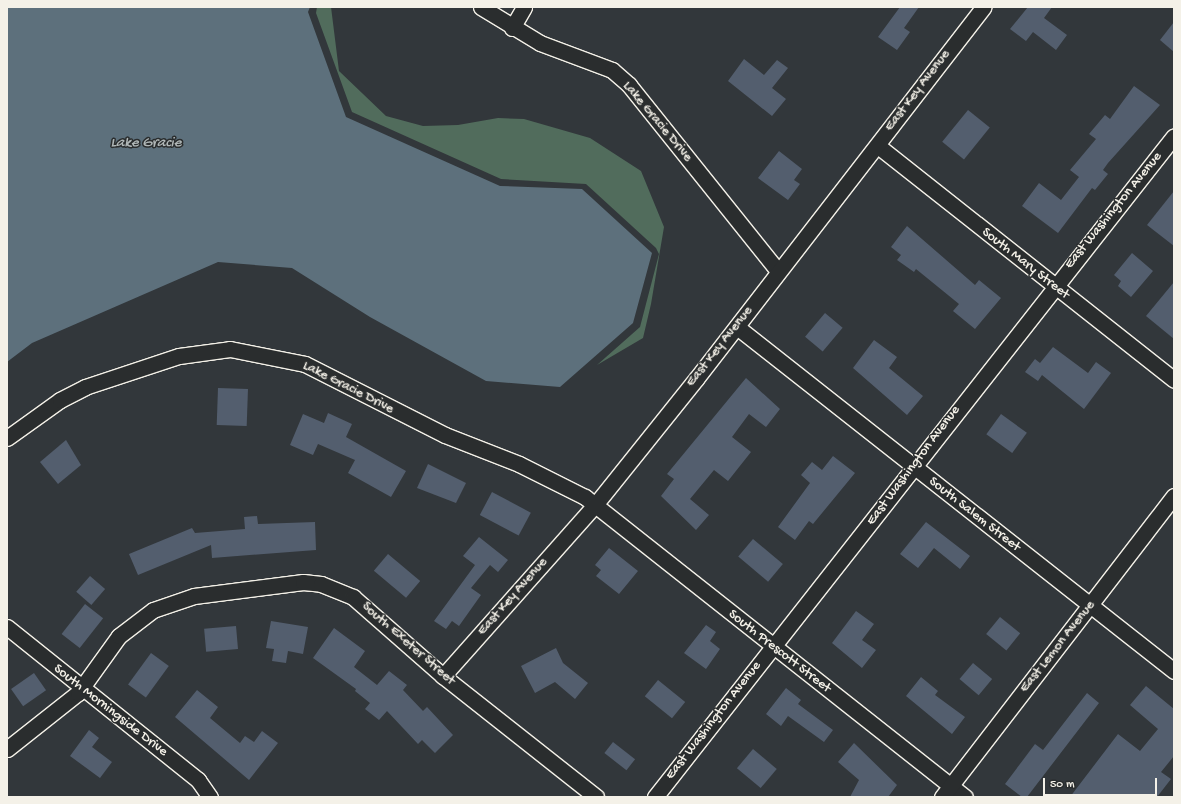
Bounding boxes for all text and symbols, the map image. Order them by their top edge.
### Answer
street label: East Key Avenue [882,47,954,135]
street label: Lake Gracie Drive [618,78,696,166]
water label: Lake Gracie [111,135,181,153]
street label: East Washington Avenue [1062,149,1166,273]
street label: South Mary Street [978,224,1072,304]
street label: East Key Avenue [683,303,757,391]
street label: Lake Gracie Drive [300,358,396,418]
street label: East Washington Avenue [863,403,965,529]
street label: South Salem Street [925,474,1023,556]
street label: East Key Avenue [475,555,551,639]
street label: East Lemon Avenue [1017,598,1099,696]
street label: South Exeter Street [358,599,458,689]
street label: South Prescott Street [724,607,834,697]
street label: East Washington Avenue [663,658,765,784]
street label: South Morningside Drive [49,661,171,761]
scale bar [1045,770,1159,796]
text: 50 m [1050,778,1075,792]

